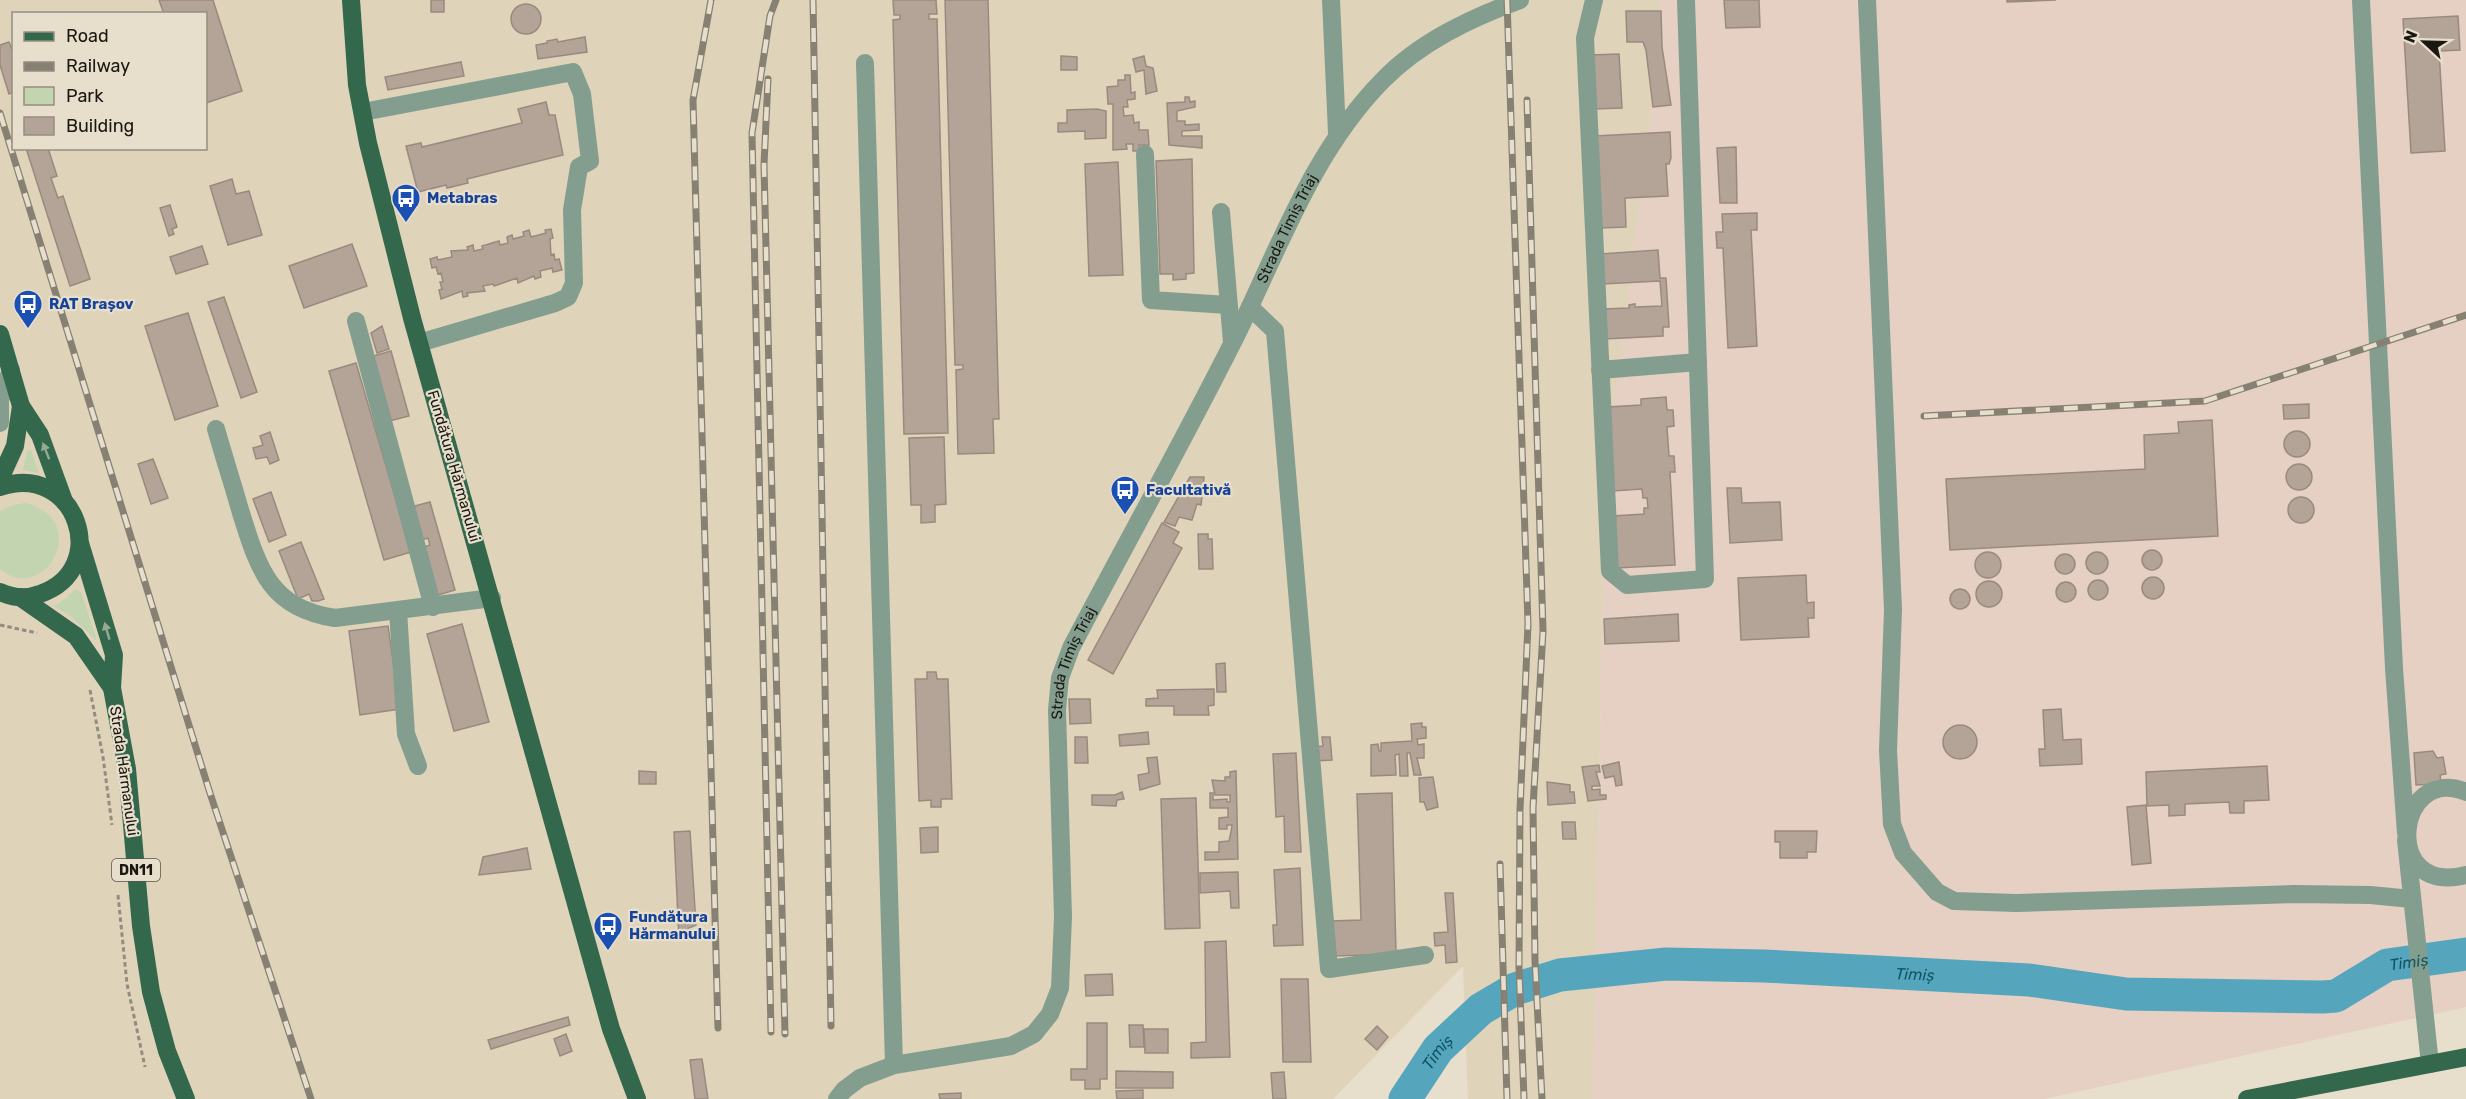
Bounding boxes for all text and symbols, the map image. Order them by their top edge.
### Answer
legend [12,12,207,150]
north arrow [2394,12,2454,72]
text: Road [66,25,109,47]
text: N [2400,28,2422,45]
text: Railway [66,55,130,77]
text: Park [66,85,104,107]
text: Building [66,115,134,137]
street label: Strada Timiș Triaj [1253,171,1321,286]
bus stop icon: Metabras [390,182,422,224]
place label: Metabras [427,189,497,207]
bus stop icon: RAT Brașov [12,288,44,330]
place label: RAT Brașov [49,295,134,313]
street label: Fundătura Hărmanului [424,388,484,544]
one-way arrow [41,442,51,460]
bus stop icon: Facultativă [1109,474,1141,516]
place label: Facultativă [1146,481,1231,499]
street label: Strada Timiș Triaj [1048,604,1100,720]
one-way arrow [102,622,112,640]
street label: Strada Hărmanului [106,705,142,837]
road number: DN11 [112,859,160,881]
place label: Fundătura Hărmanului [629,908,716,943]
bus stop icon: Fundătura Hărmanului [592,910,624,952]
water label: Timiș [2388,950,2430,975]
water label: Timiș [1895,964,1935,985]
water label: Timiș [1418,1031,1457,1073]

